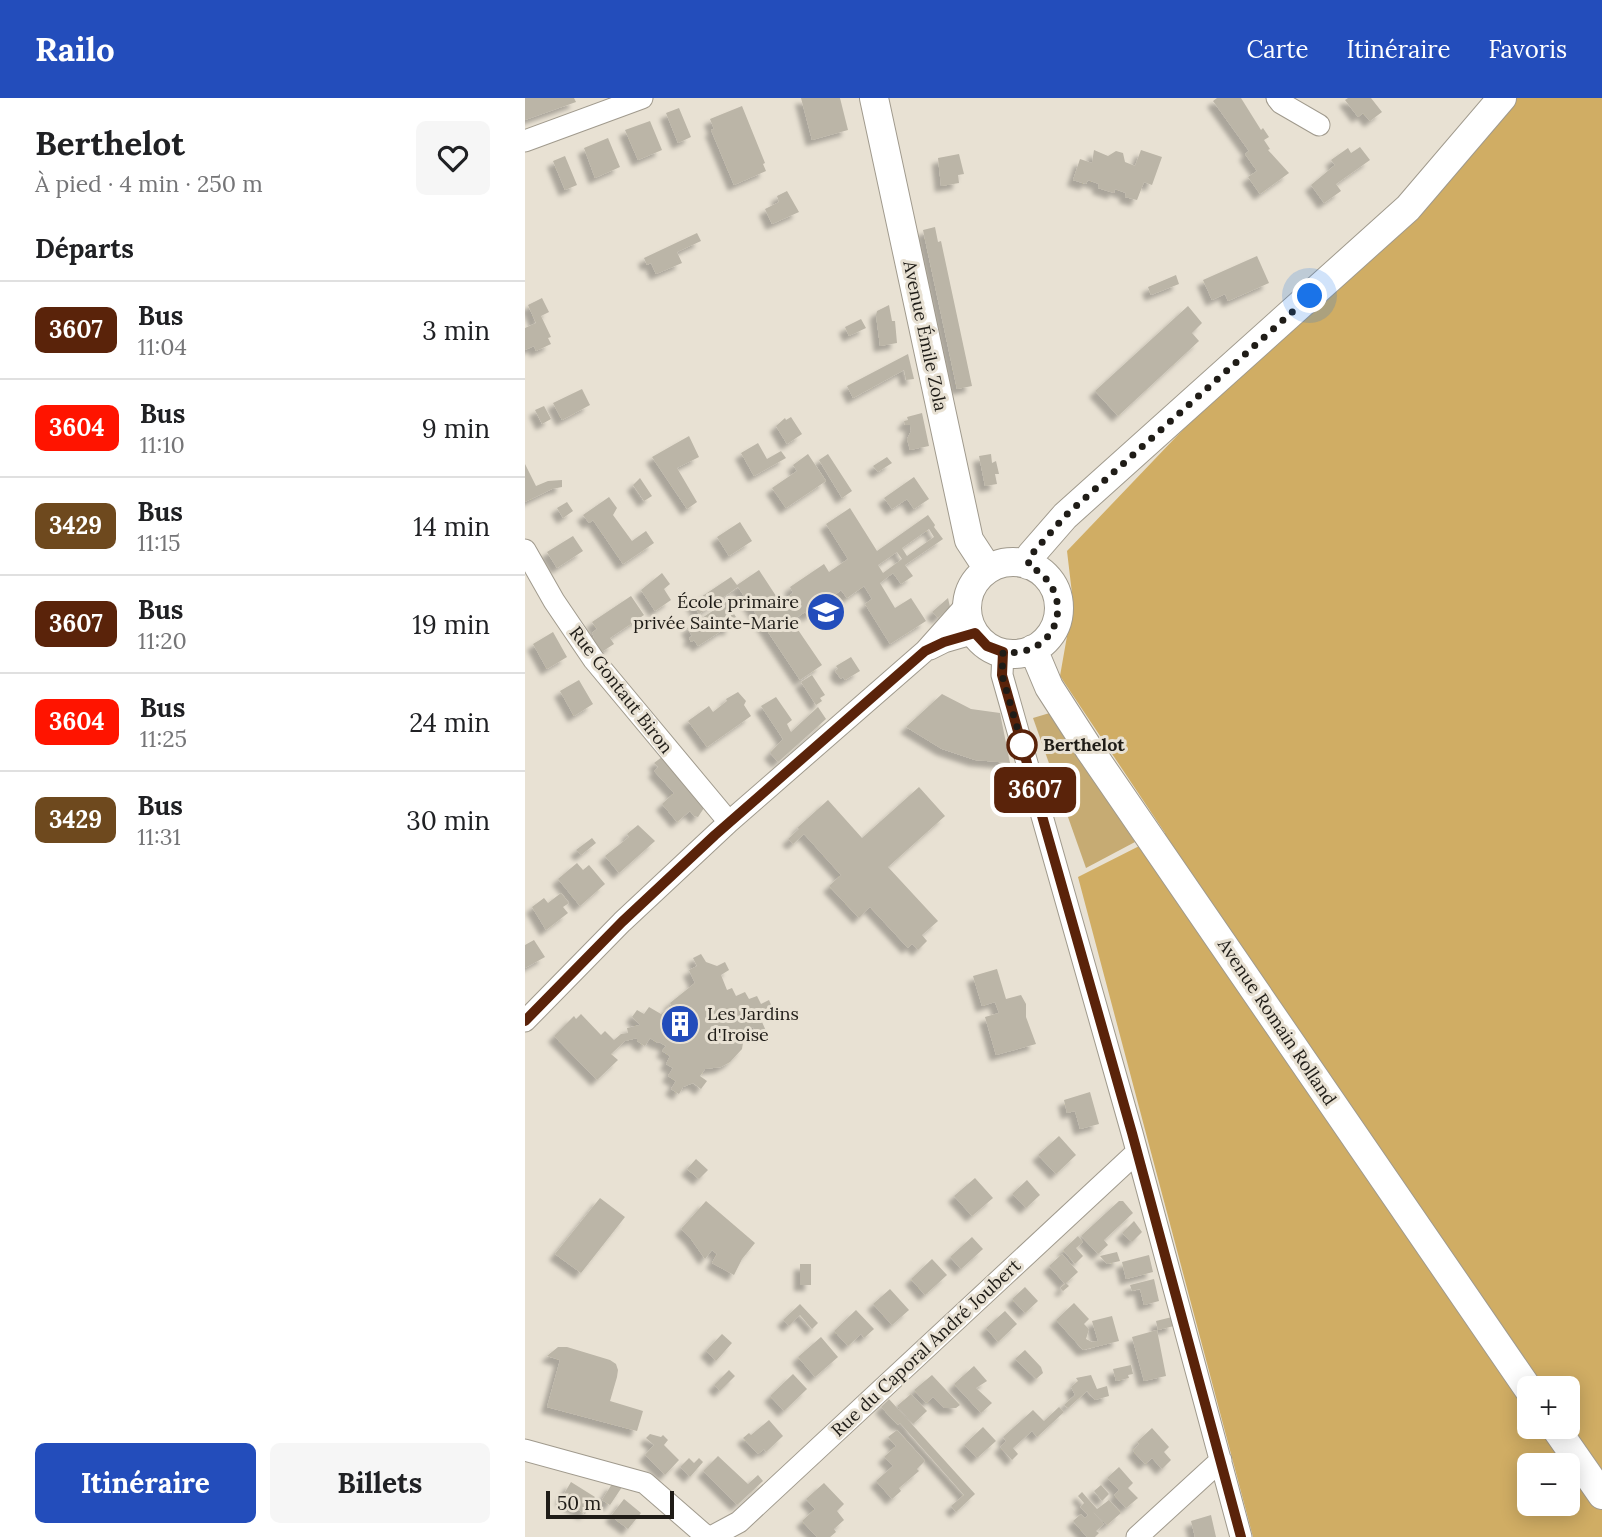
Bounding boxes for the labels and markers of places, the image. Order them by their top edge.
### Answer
place label: École primaire privée Sainte-Marie [633,590,799,634]
school or university icon: École primaire privée Sainte-Marie [805,591,847,633]
marker: Berthelot [1007,730,1037,760]
place label: Berthelot [1043,733,1125,756]
place label: Les Jardins d'Iroise [707,1002,799,1046]
building icon: Les Jardins d'Iroise [659,1003,701,1045]

